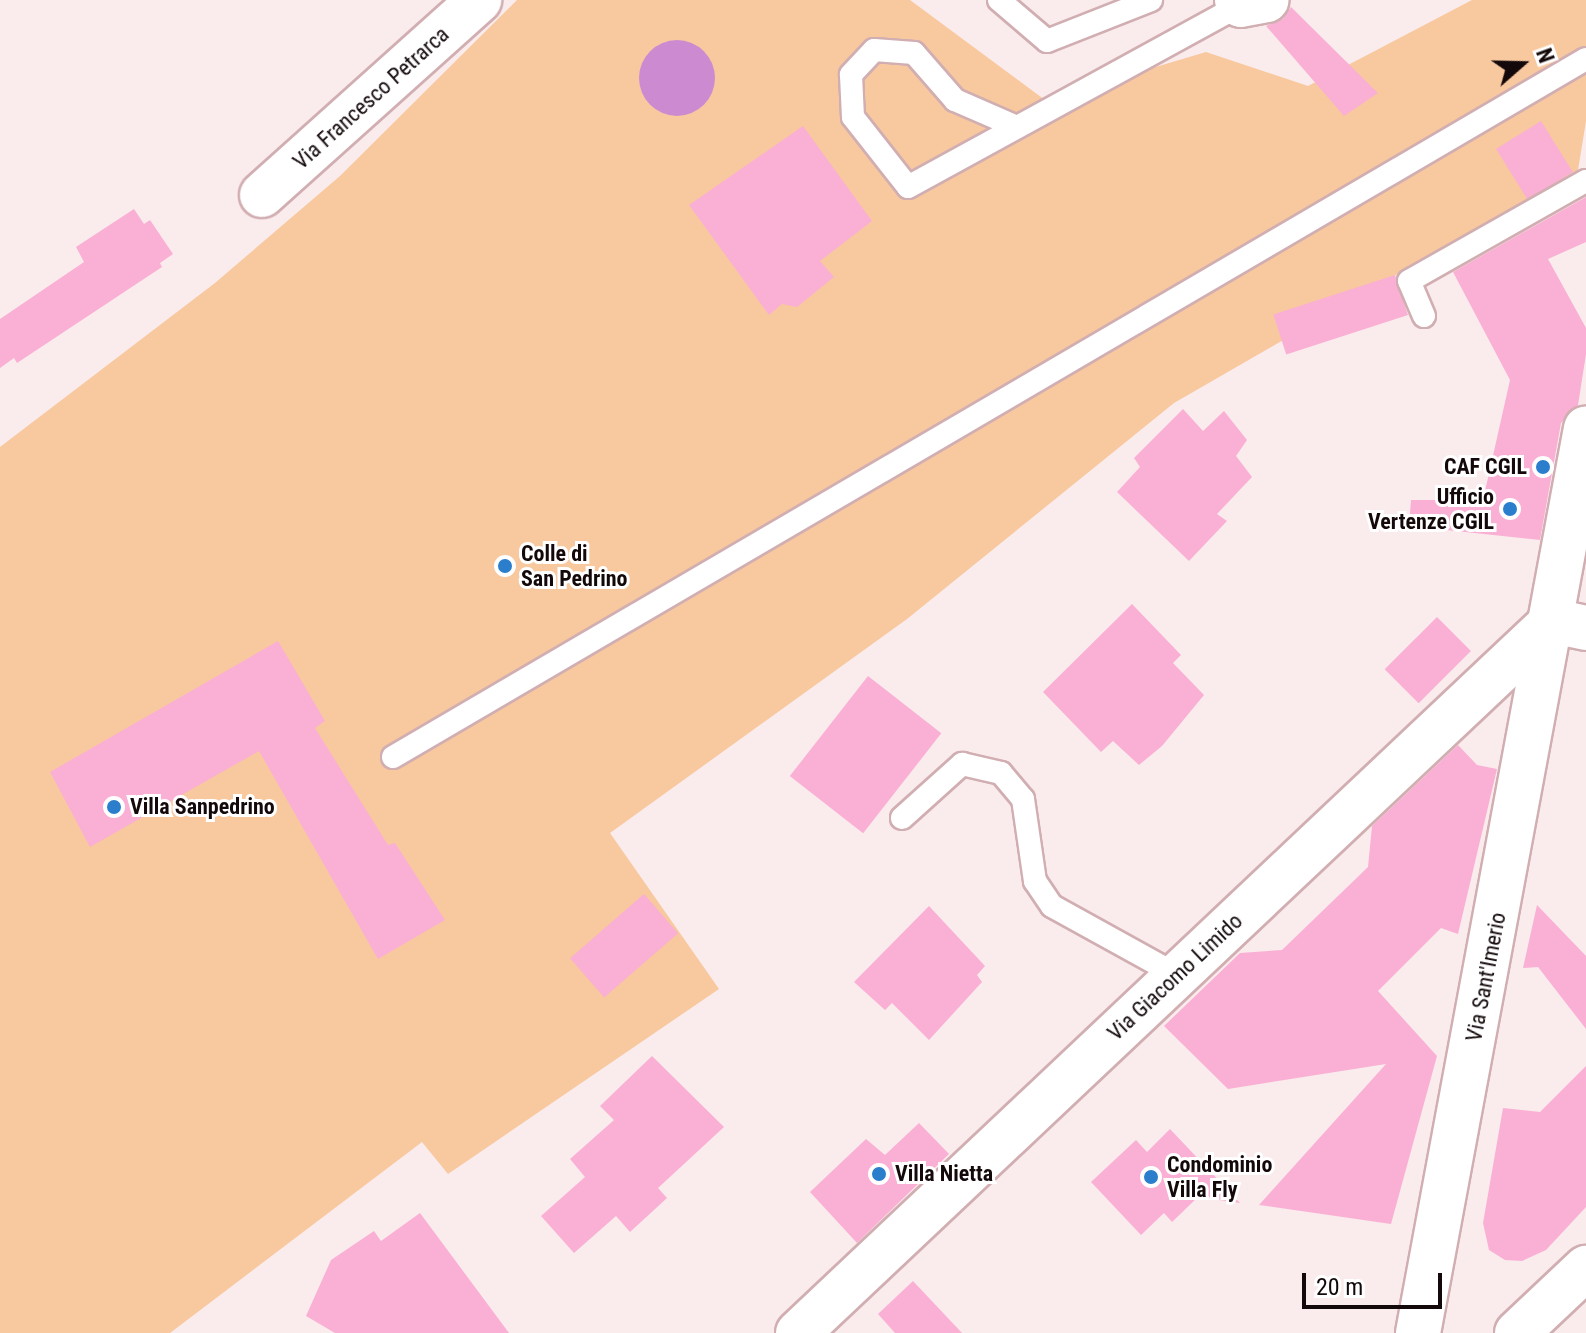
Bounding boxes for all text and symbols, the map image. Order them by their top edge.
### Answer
street label: Via Francesco Petrarca [288,21,454,175]
north arrow [1482,24,1562,104]
text: N [1531,45,1559,66]
place label: CAF CGIL [1444,454,1527,480]
marker: CAF CGIL [1534,458,1552,476]
place label: Ufficio Vertenze CGIL [1368,483,1494,534]
marker: Ufficio Vertenze CGIL [1501,500,1519,518]
place label: Colle di San Pedrino [521,540,628,592]
marker: Colle di San Pedrino [496,557,514,575]
place label: Villa Sanpedrino [130,794,275,820]
marker: Villa Sanpedrino [105,798,123,816]
street label: Via Giacomo Limido [1102,908,1248,1046]
street label: Via Sant'Imerio [1461,910,1511,1044]
place label: Condominio Villa Fly [1167,1151,1272,1202]
place label: Villa Nietta [895,1161,993,1187]
marker: Villa Nietta [870,1165,888,1183]
marker: Condominio Villa Fly [1142,1168,1160,1186]
scale bar [1306,1257,1446,1307]
text: 20 m [1316,1273,1363,1301]

